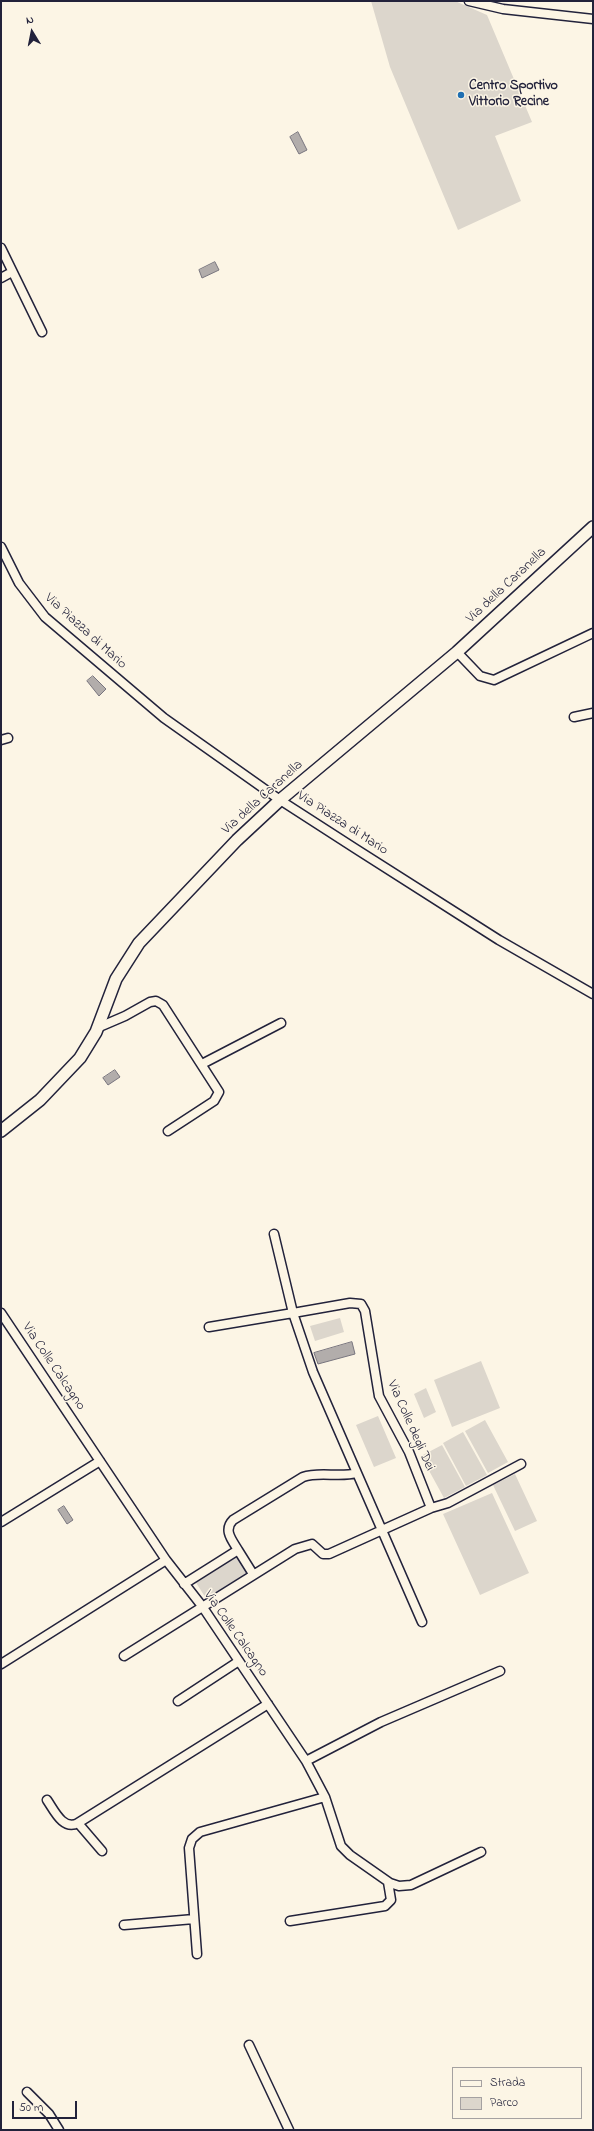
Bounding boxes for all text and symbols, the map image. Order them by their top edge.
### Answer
north arrow [12,12,52,52]
text: N [25,12,35,29]
place label: Centro Sportivo Vittorio Recine [469,79,558,112]
marker: Centro Sportivo Vittorio Recine [456,90,466,100]
street label: Via della Caranella [463,545,551,627]
street label: Via Piazza di Mario [40,591,130,673]
street label: Via della Caranella [219,757,307,839]
street label: Via Piazza di Mario [293,788,391,860]
street label: Via Colle Calcagno [18,1320,88,1414]
street label: Via Colle degli Dei [383,1378,437,1474]
street label: Via Colle Calcagno [199,1588,271,1680]
legend [452,2067,582,2119]
text: Strada [490,2074,525,2092]
scale bar [14,2093,79,2119]
text: Parco [490,2094,518,2112]
text: 50 m [19,2099,43,2117]

